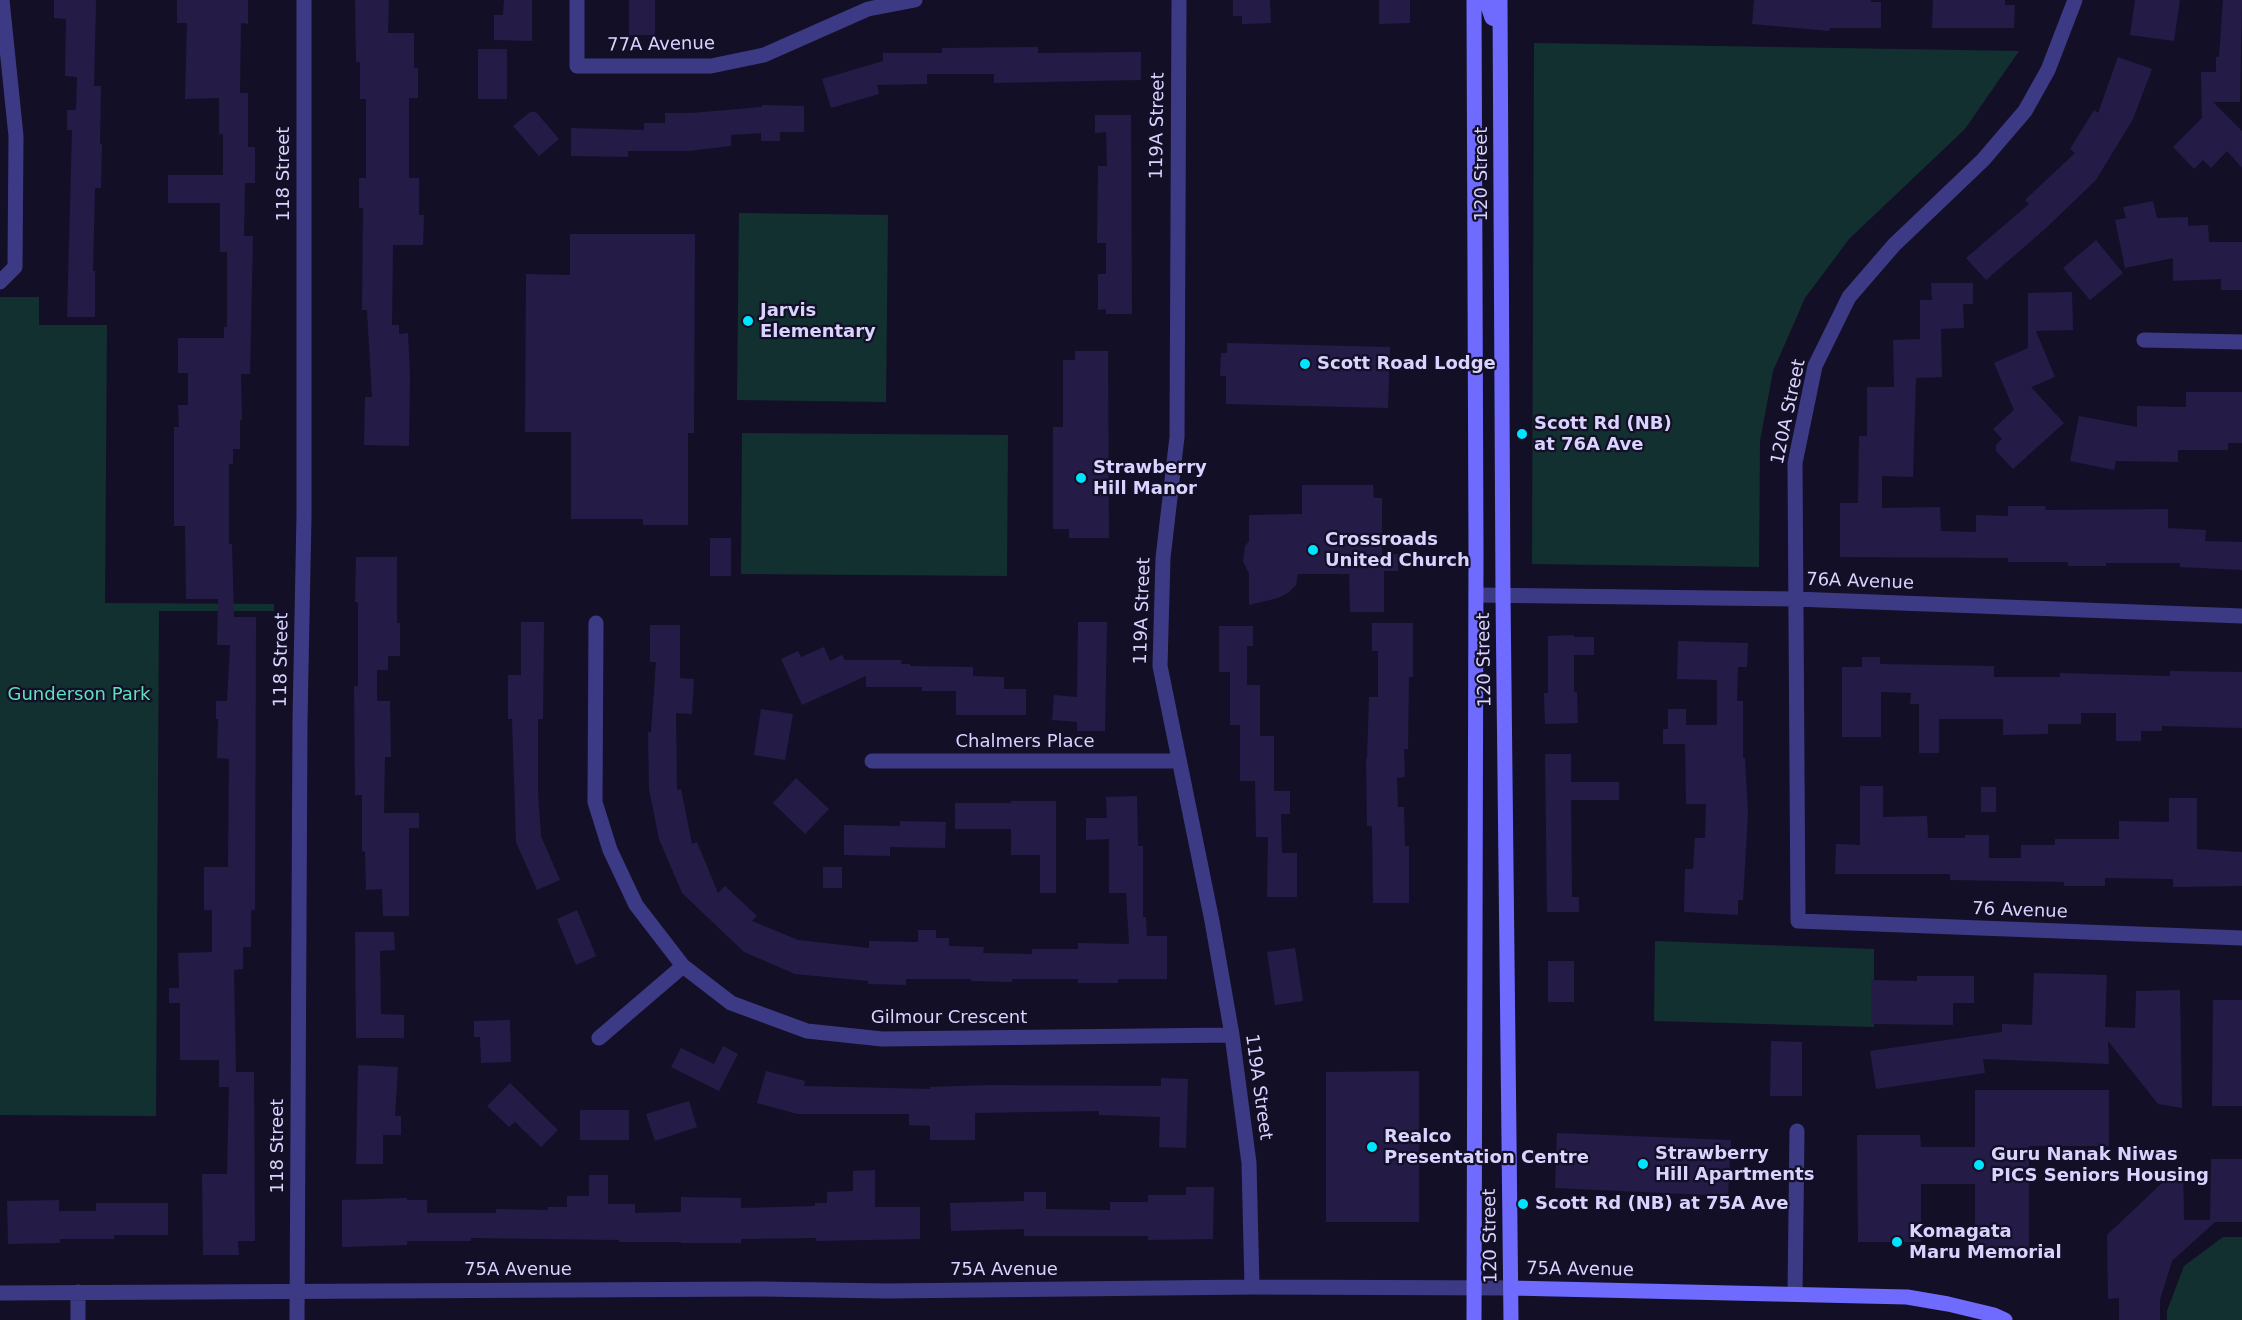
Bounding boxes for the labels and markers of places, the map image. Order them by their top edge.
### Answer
place label: Jarvis Elementary [760,300,876,342]
marker: Jarvis Elementary [741,314,755,328]
place label: Scott Road Lodge [1317,353,1496,375]
marker: Scott Road Lodge [1298,357,1312,371]
place label: Scott Rd (NB) at 76A Ave [1534,413,1672,456]
marker: Scott Rd (NB) at 76A Ave [1515,427,1529,441]
place label: Strawberry Hill Manor [1093,457,1207,500]
marker: Strawberry Hill Manor [1074,471,1088,485]
place label: Crossroads United Church [1325,529,1470,572]
marker: Crossroads United Church [1306,543,1320,557]
place label: Realco Presentation Centre [1384,1126,1589,1168]
marker: Realco Presentation Centre [1365,1140,1379,1154]
place label: Strawberry Hill Apartments [1655,1143,1814,1186]
place label: Guru Nanak Niwas PICS Seniors Housing [1991,1144,2209,1186]
marker: Strawberry Hill Apartments [1636,1157,1650,1171]
marker: Guru Nanak Niwas PICS Seniors Housing [1972,1158,1986,1172]
place label: Scott Rd (NB) at 75A Ave [1535,1193,1788,1215]
marker: Scott Rd (NB) at 75A Ave [1516,1197,1530,1211]
place label: Komagata Maru Memorial [1909,1221,2062,1264]
marker: Komagata Maru Memorial [1890,1235,1904,1249]

